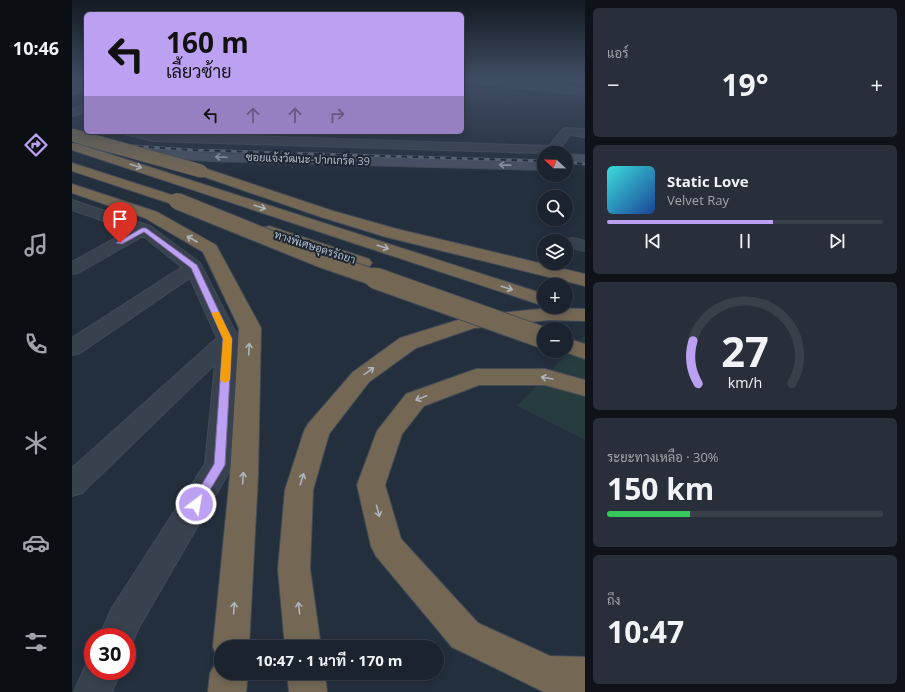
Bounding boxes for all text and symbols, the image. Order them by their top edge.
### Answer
text: 160 m [166,23,249,61]
icon: left [100,28,152,80]
text: 10:46 [13,36,59,60]
text: แอร์ [607,44,628,62]
text: เลี้ยวซ้าย [166,59,232,83]
text: 19° [721,64,769,105]
text: − [607,69,620,99]
text: + [870,69,883,99]
icon: left [200,104,222,126]
icon: ahead [242,104,264,126]
icon: ahead [284,104,306,126]
icon: right [326,104,348,126]
icon: directions [22,131,50,159]
north arrow [537,146,573,182]
map controls [537,146,573,358]
street label: ซอยแจ้งวัฒนะ-ปากเกร็ด 39 [246,148,370,168]
one-way arrow [215,153,228,161]
one-way arrow [499,161,512,169]
one-way arrow [130,163,142,171]
text: Static Love [667,171,749,191]
button: search [537,190,573,226]
text: Velvet Ray [667,191,729,209]
pin [103,202,137,243]
one-way arrow [253,204,266,211]
icon: arrive [109,208,131,230]
street label: ทางพิเศษอุดรรัถยา [272,226,358,269]
icon: previous [642,230,664,252]
icon: pause [734,230,756,252]
icon: next [826,230,848,252]
icon: music [22,231,50,259]
one-way arrow [186,234,198,242]
button: layers [537,234,573,270]
one-way arrow [376,244,389,251]
button: + [537,278,573,314]
one-way arrow [500,284,512,292]
button: − [537,322,573,358]
text: 27 [721,323,769,379]
icon: phone [22,330,50,358]
one-way arrow [246,343,253,356]
one-way arrow [364,367,375,375]
text: km/h [728,373,762,392]
one-way arrow [541,374,554,382]
one-way arrow [416,395,428,403]
icon: climate [22,429,50,457]
text: ระยะทางเหลือ · 30% [607,448,719,466]
text: 150 km [607,468,714,509]
one-way arrow [240,472,247,485]
one-way arrow [299,473,306,486]
position arrow [175,483,217,525]
one-way arrow [375,504,382,517]
icon: car [22,529,50,557]
text: ถึง [607,591,620,609]
one-way arrow [230,602,237,615]
one-way arrow [295,602,302,615]
text: 10:47 [607,611,684,652]
icon: filters [22,628,50,656]
speed limit sign: 30 [84,628,136,680]
text: 10:47 · 1 นาที · 170 m [255,650,403,670]

